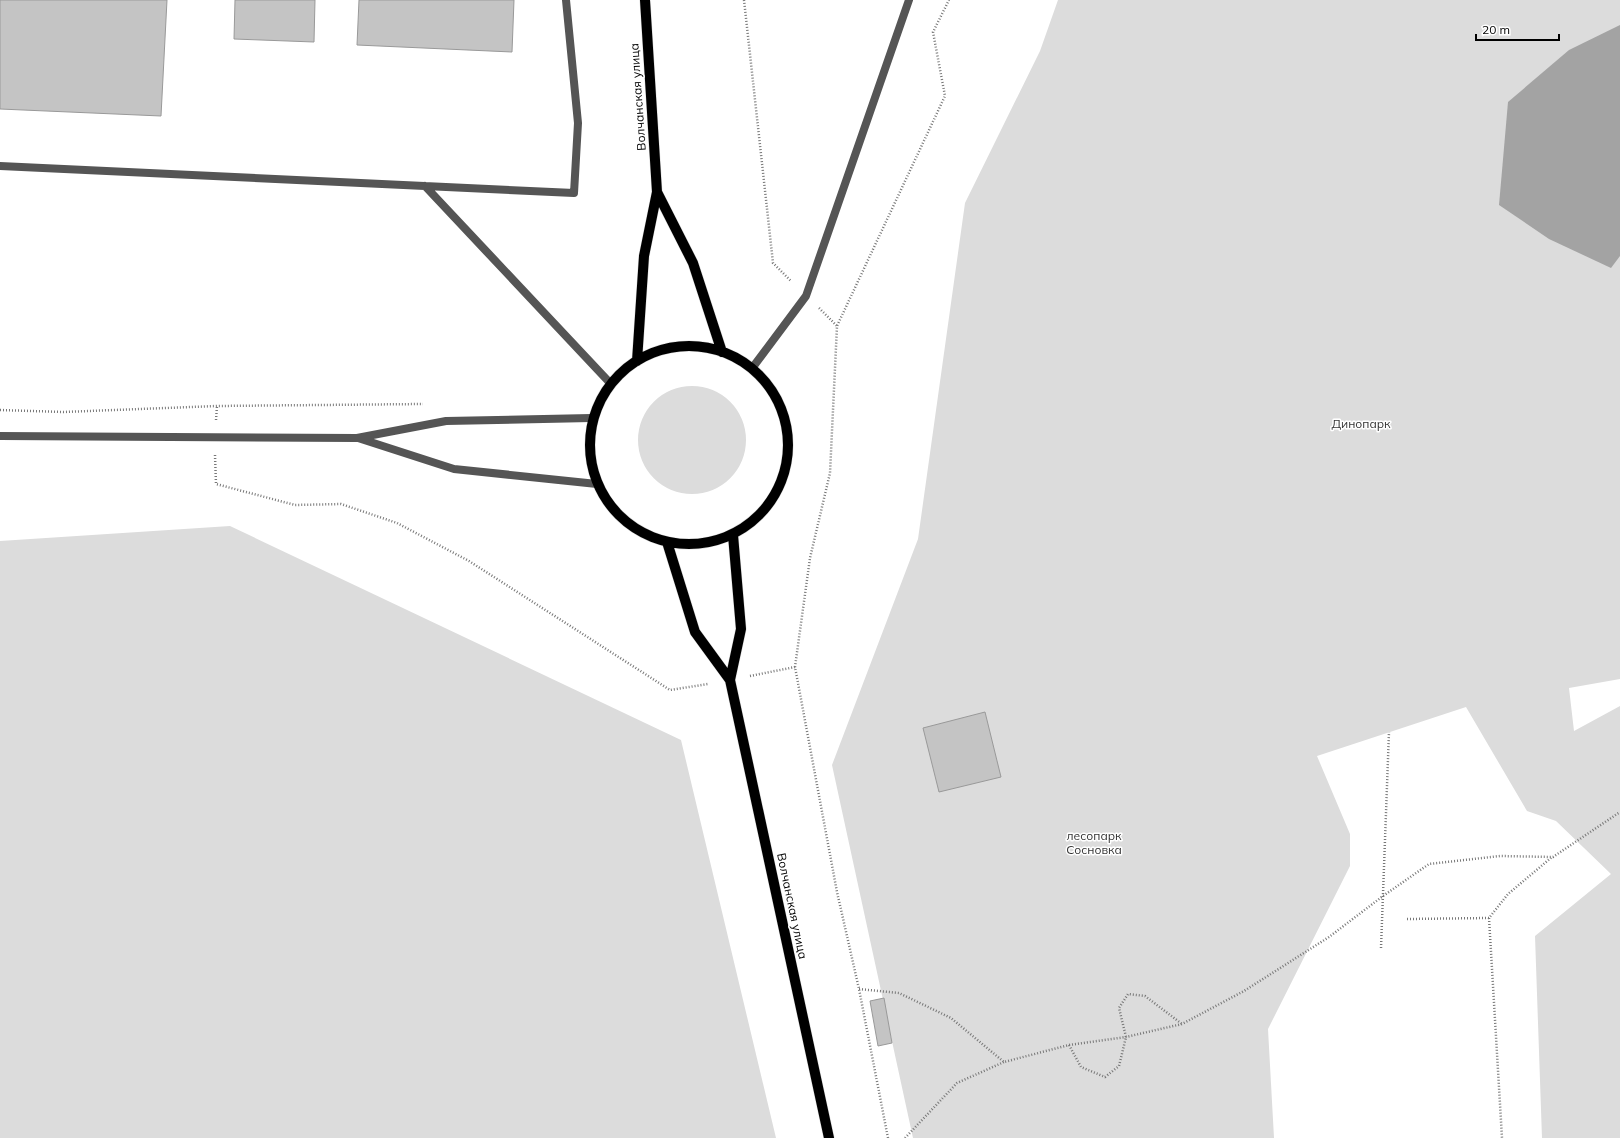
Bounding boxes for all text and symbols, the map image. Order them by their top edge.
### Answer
scale bar [1476,16,1559,42]
text: 20 m [1482,22,1510,37]
street label: Волчанская улица [626,43,649,151]
park label: Динопарк [1331,416,1391,431]
park label: лесопарк Сосновка [1066,828,1122,857]
street label: Волчанская улица [774,852,811,960]

